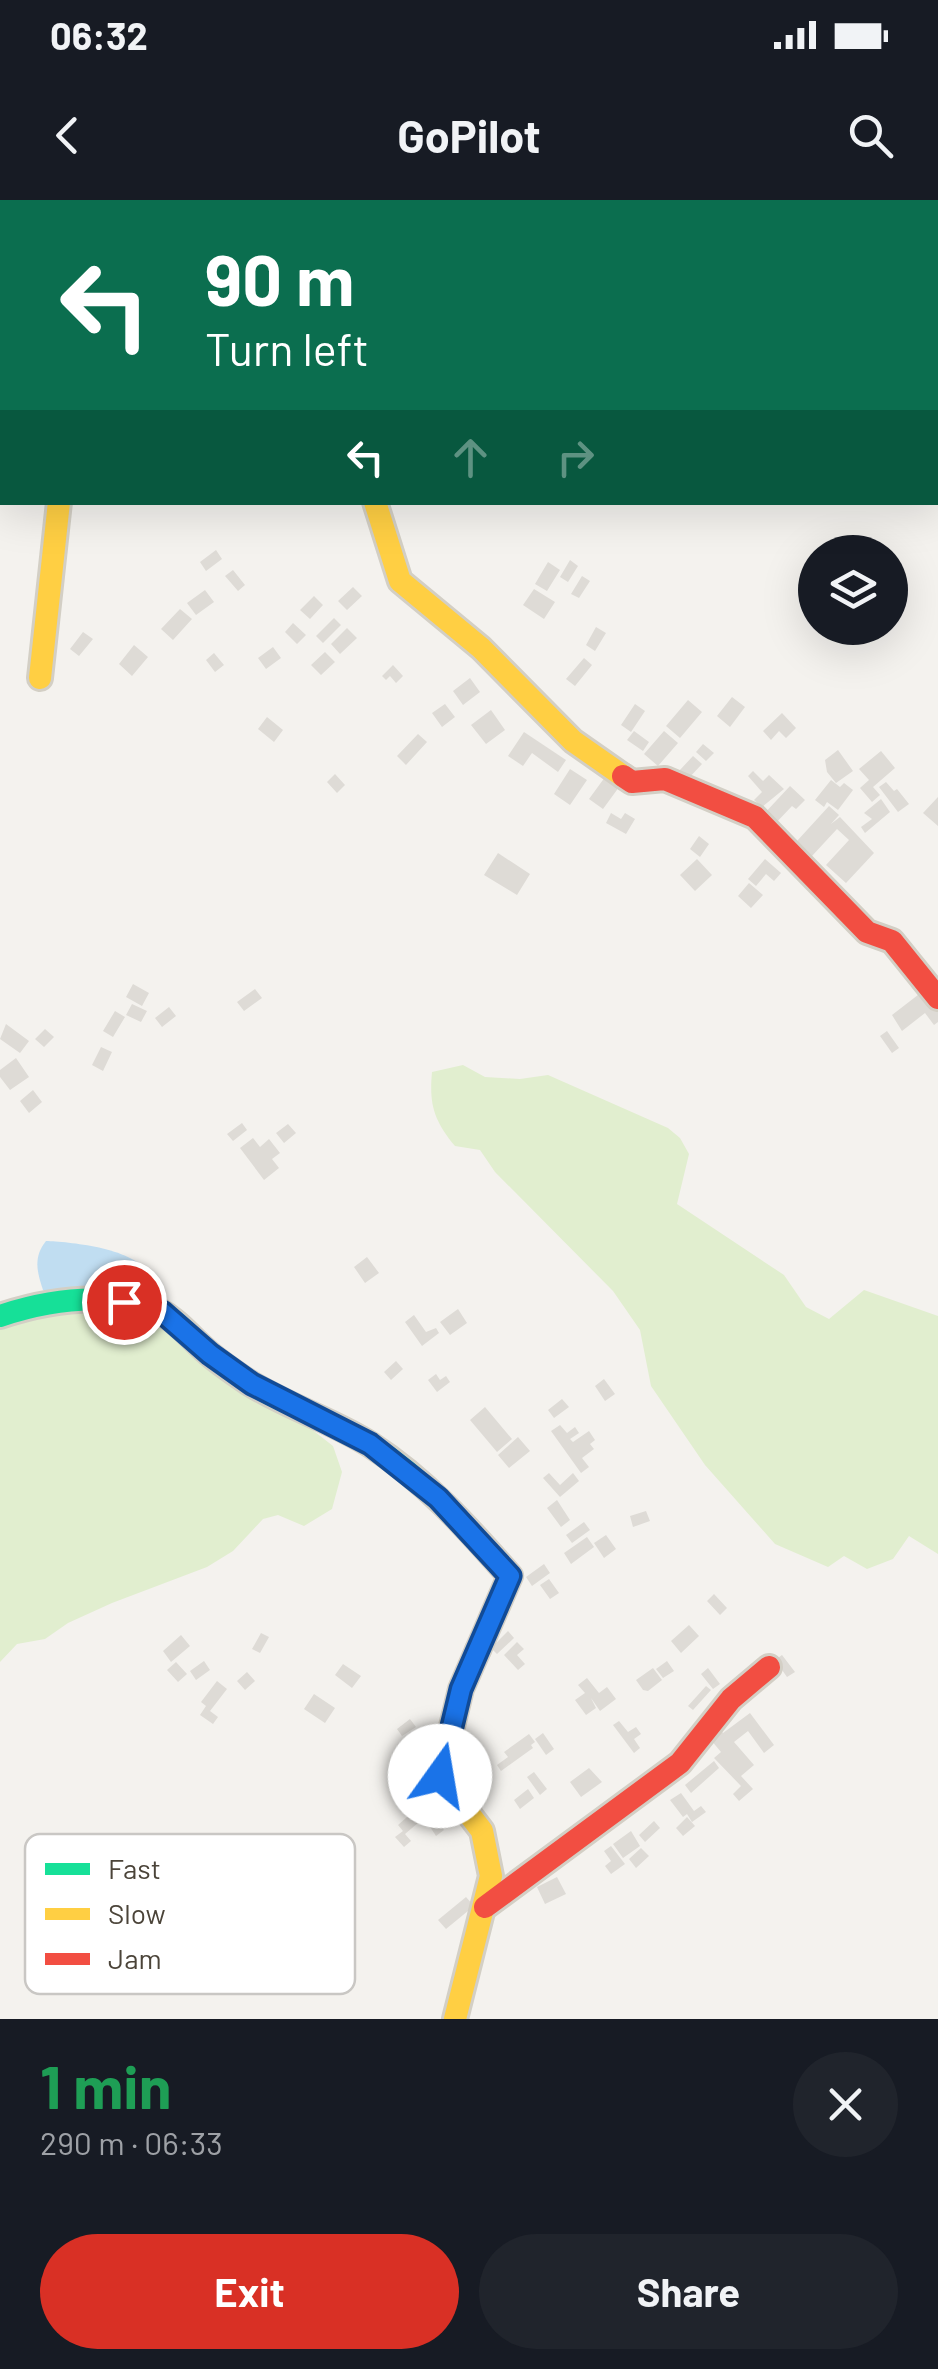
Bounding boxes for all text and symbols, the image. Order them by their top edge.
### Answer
text: 06:32 [50,12,148,58]
icon: back [40,108,95,163]
text: GoPilot [397,108,541,162]
icon: search [843,108,898,163]
text: 90 m [205,236,355,320]
icon: left [40,240,170,370]
text: Turn left [205,321,369,375]
icon: left [338,430,393,485]
icon: ahead [443,430,498,485]
icon: right [548,430,603,485]
map controls [798,535,908,645]
button: layers [798,535,908,645]
pin [82,1260,167,1345]
icon: arrive [97,1275,152,1330]
position arrow [388,1724,492,1828]
legend [25,1834,355,1994]
text: Fast [108,1851,161,1885]
text: Slow [108,1896,166,1930]
text: Jam [108,1941,162,1975]
text: 1 min [40,2049,171,2121]
button: close [793,2052,898,2157]
text: 290 m · 06:33 [40,2123,223,2161]
button: Exit [40,2234,459,2349]
button: Share [479,2234,898,2349]

